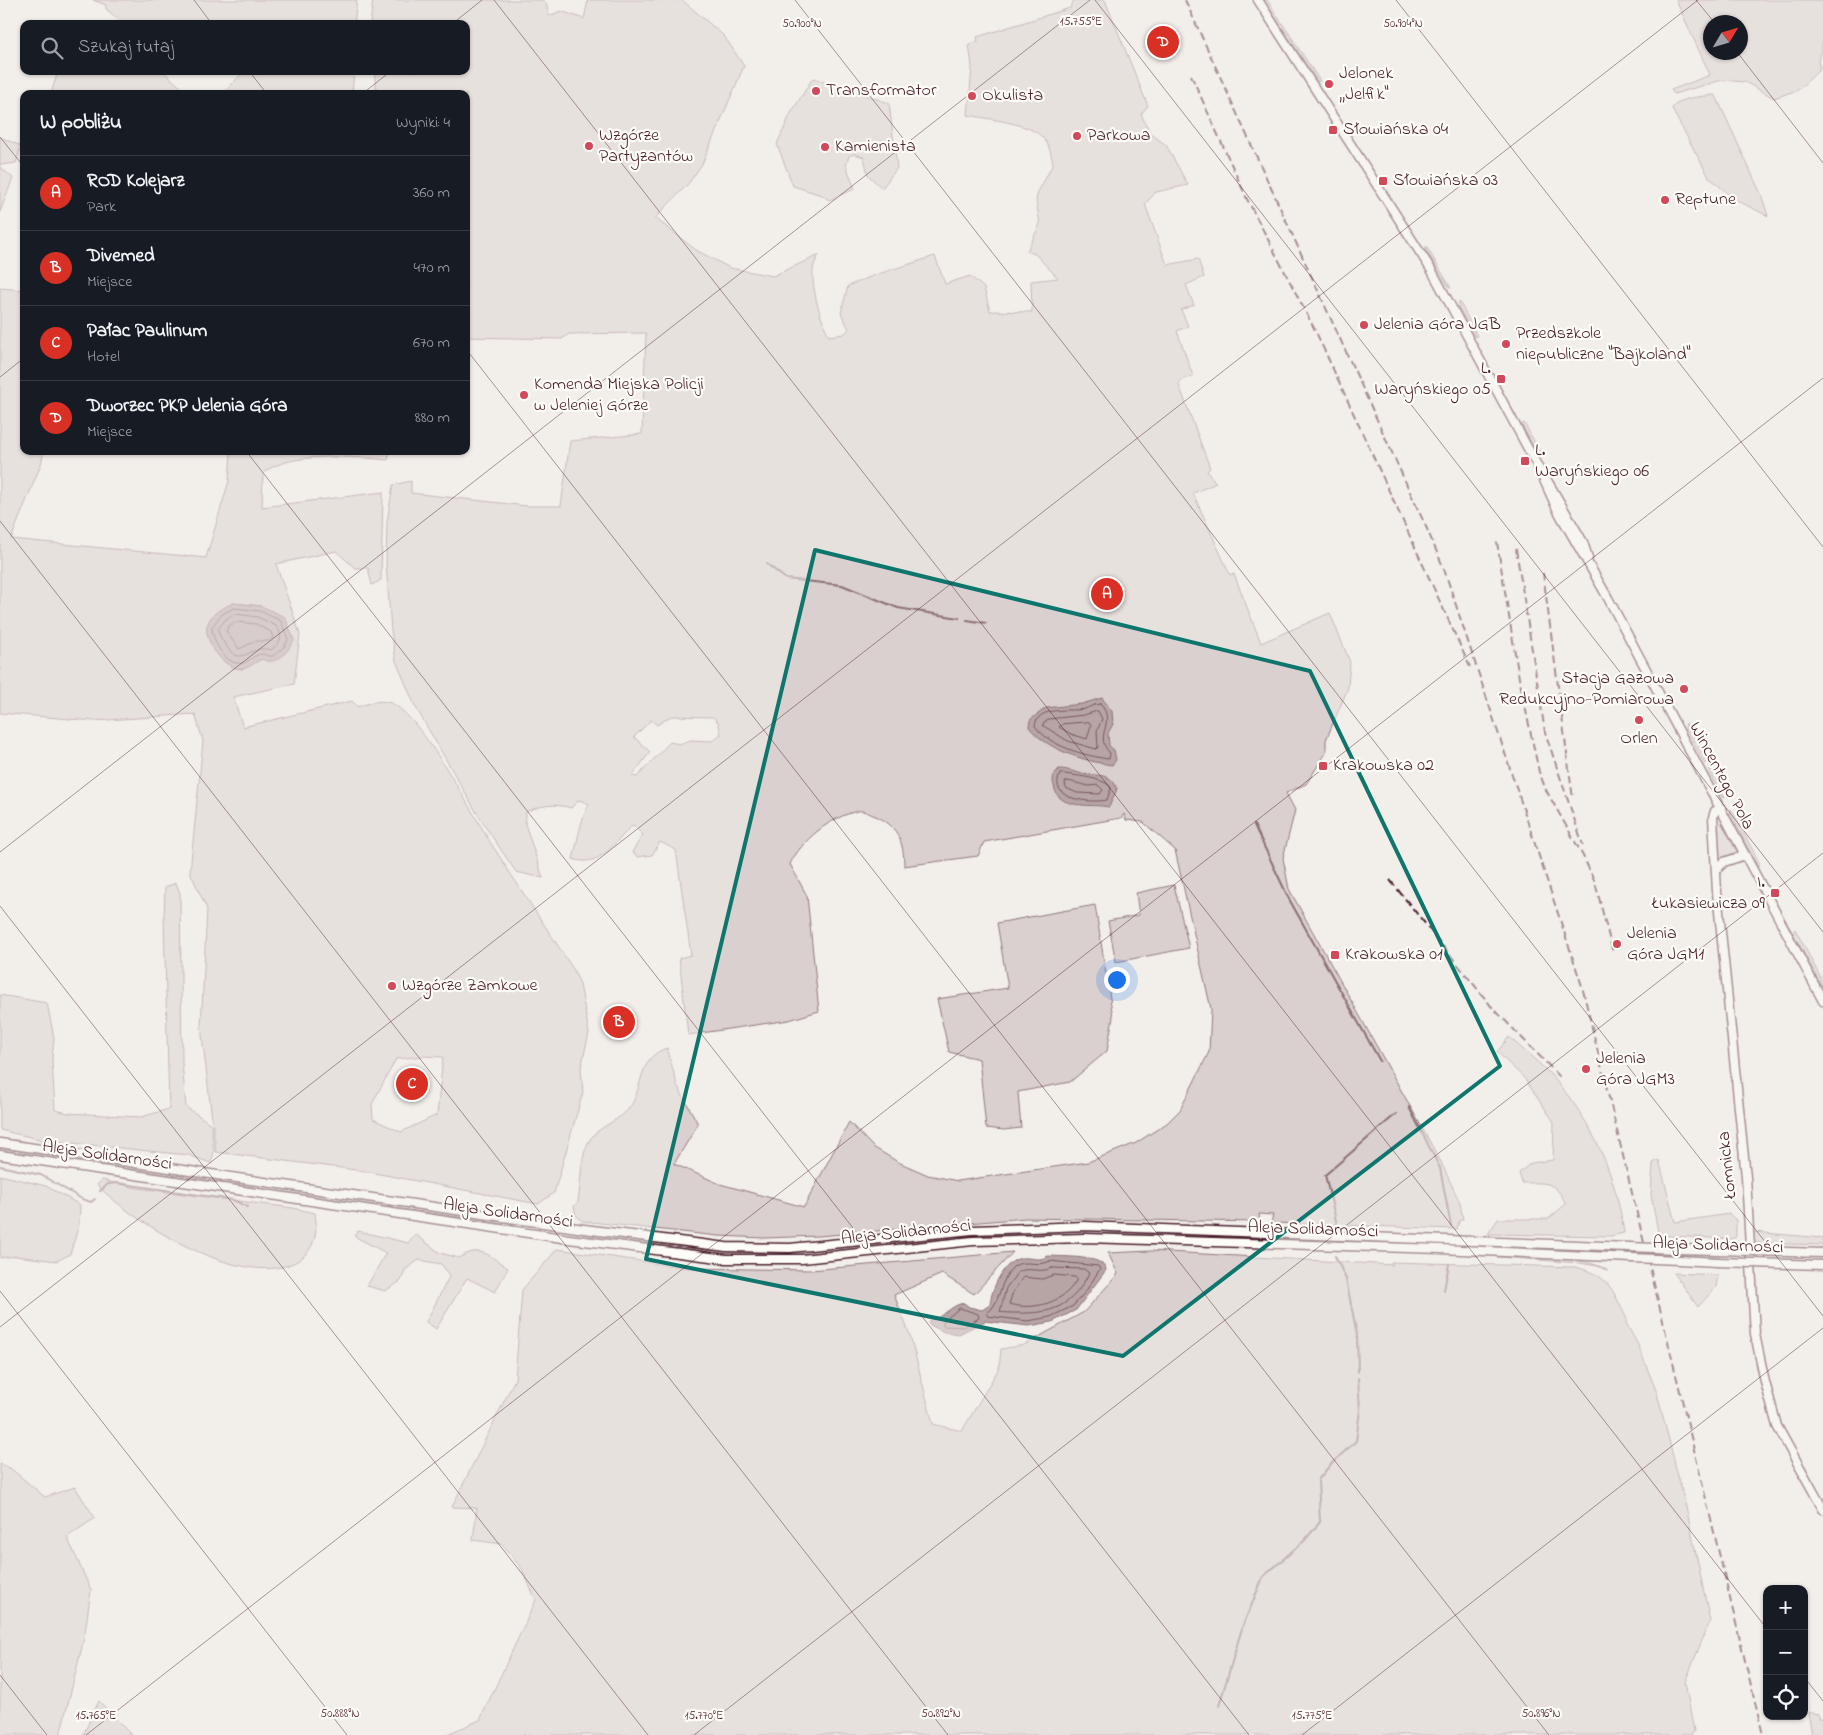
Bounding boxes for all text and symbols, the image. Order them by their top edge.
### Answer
text: 15.755°E [1060,13,1102,31]
text: 50.900°N [782,15,822,33]
text: 50.904°N [1383,15,1423,33]
north arrow [1703,15,1748,60]
search box [20,20,470,75]
pin: D [1147,23,1179,61]
icon: search [38,34,66,62]
text: Szukaj tutaj [78,34,174,61]
place label: Jelonek ,,Jelfik" [1339,61,1393,108]
place label: Transformator [826,78,937,104]
marker: Jelonek ,,Jelfik" [1323,78,1335,90]
place label: Okulista [982,83,1043,109]
marker: Transformator [810,85,822,97]
marker: Okulista [966,90,978,102]
text: W pobliżu [40,108,122,138]
text: Wyniki: 4 [396,111,450,135]
place label: Słowiańska 04 [1343,117,1449,143]
place label: Wzgórze Partyzantów [599,123,693,170]
place label: Parkowa [1087,123,1150,149]
marker: Słowiańska 04 [1327,124,1339,136]
marker: Parkowa [1071,130,1083,142]
place label: Kamienista [835,134,916,160]
marker: Wzgórze Partyzantów [583,140,595,152]
marker: Kamienista [819,141,831,153]
text: ROD Kolejarz [87,168,184,195]
place label: Słowiańska 03 [1393,168,1498,194]
marker: Słowiańska 03 [1377,175,1389,187]
text: A [51,181,61,205]
text: 360 m [413,181,450,205]
place label: Reptune [1675,187,1737,213]
marker: Reptune [1659,194,1671,206]
text: Park [87,195,116,219]
text: Divemed [87,243,155,270]
text: B [51,256,61,280]
text: 470 m [413,256,450,280]
text: Miejsce [87,270,132,294]
place label: Jelenia Góra JGB [1374,312,1501,338]
text: Pałac Paulinum [87,318,207,345]
marker: Jelenia Góra JGB [1358,319,1370,331]
place label: Przedszkole niepubliczne "Bajkoland" [1516,321,1691,368]
text: C [52,331,60,355]
text: 670 m [413,331,450,355]
marker: Przedszkole niepubliczne "Bajkoland" [1500,338,1512,350]
text: Hotel [87,345,120,369]
place label: L. Waryńskiego 05 [1374,356,1491,404]
place label: Komenda Miejska Policji w Jeleniej Górze [534,372,704,419]
marker: L. Waryńskiego 05 [1495,373,1507,385]
marker: Komenda Miejska Policji w Jeleniej Górze [518,389,530,401]
text: Dworzec PKP Jelenia Góra [87,393,288,420]
text: D [50,406,62,430]
text: 880 m [415,406,450,430]
text: Miejsce [87,420,132,444]
place label: L. Waryńskiego 06 [1535,438,1649,486]
marker: L. Waryńskiego 06 [1519,455,1531,467]
pin: A [1091,575,1123,613]
place label: Stacja Gazowa Redukcyjno-Pomiarowa [1499,666,1674,713]
marker: Stacja Gazowa Redukcyjno-Pomiarowa [1678,683,1690,695]
marker: Orlen [1633,714,1645,726]
street label: Wincentego Pola [1681,717,1760,835]
place label: Orlen [1620,726,1658,752]
place label: Krakowska 02 [1333,753,1434,779]
marker: Krakowska 02 [1317,760,1329,772]
place label: I. Łukasiewicza 09 [1651,870,1766,917]
marker: I. Łukasiewicza 09 [1769,887,1781,899]
place label: Jelenia Góra JGM1 [1627,921,1704,968]
marker: Jelenia Góra JGM1 [1611,938,1623,950]
place label: Krakowska 01 [1345,942,1443,968]
marker: Krakowska 01 [1329,949,1341,961]
your location [1104,967,1130,993]
place label: Wzgórze Zamkowe [402,973,539,1000]
marker: Wzgórze Zamkowe [386,980,398,992]
pin: B [603,1003,635,1041]
place label: Jelenia Góra JGM3 [1596,1046,1675,1093]
marker: Jelenia Góra JGM3 [1580,1063,1592,1075]
pin: C [396,1065,428,1103]
street label: Łomnicka [1712,1130,1745,1201]
street label: Aleja Solidarności [40,1134,174,1178]
street label: Aleja Solidarności [441,1192,575,1236]
street label: Aleja Solidarności [840,1213,972,1253]
street label: Aleja Solidarności [1247,1215,1379,1245]
street label: Aleja Solidarności [1652,1231,1784,1261]
map controls [1763,1585,1808,1720]
button: + [1763,1585,1808,1630]
button: − [1763,1630,1808,1675]
button: locate [1763,1675,1808,1720]
text: 50.888°N [320,1705,360,1723]
text: 50.892°N [921,1705,961,1723]
text: 50.896°N [1521,1705,1561,1723]
text: 15.765°E [76,1707,116,1725]
text: 15.770°E [685,1707,723,1725]
text: 15.775°E [1292,1707,1332,1725]

